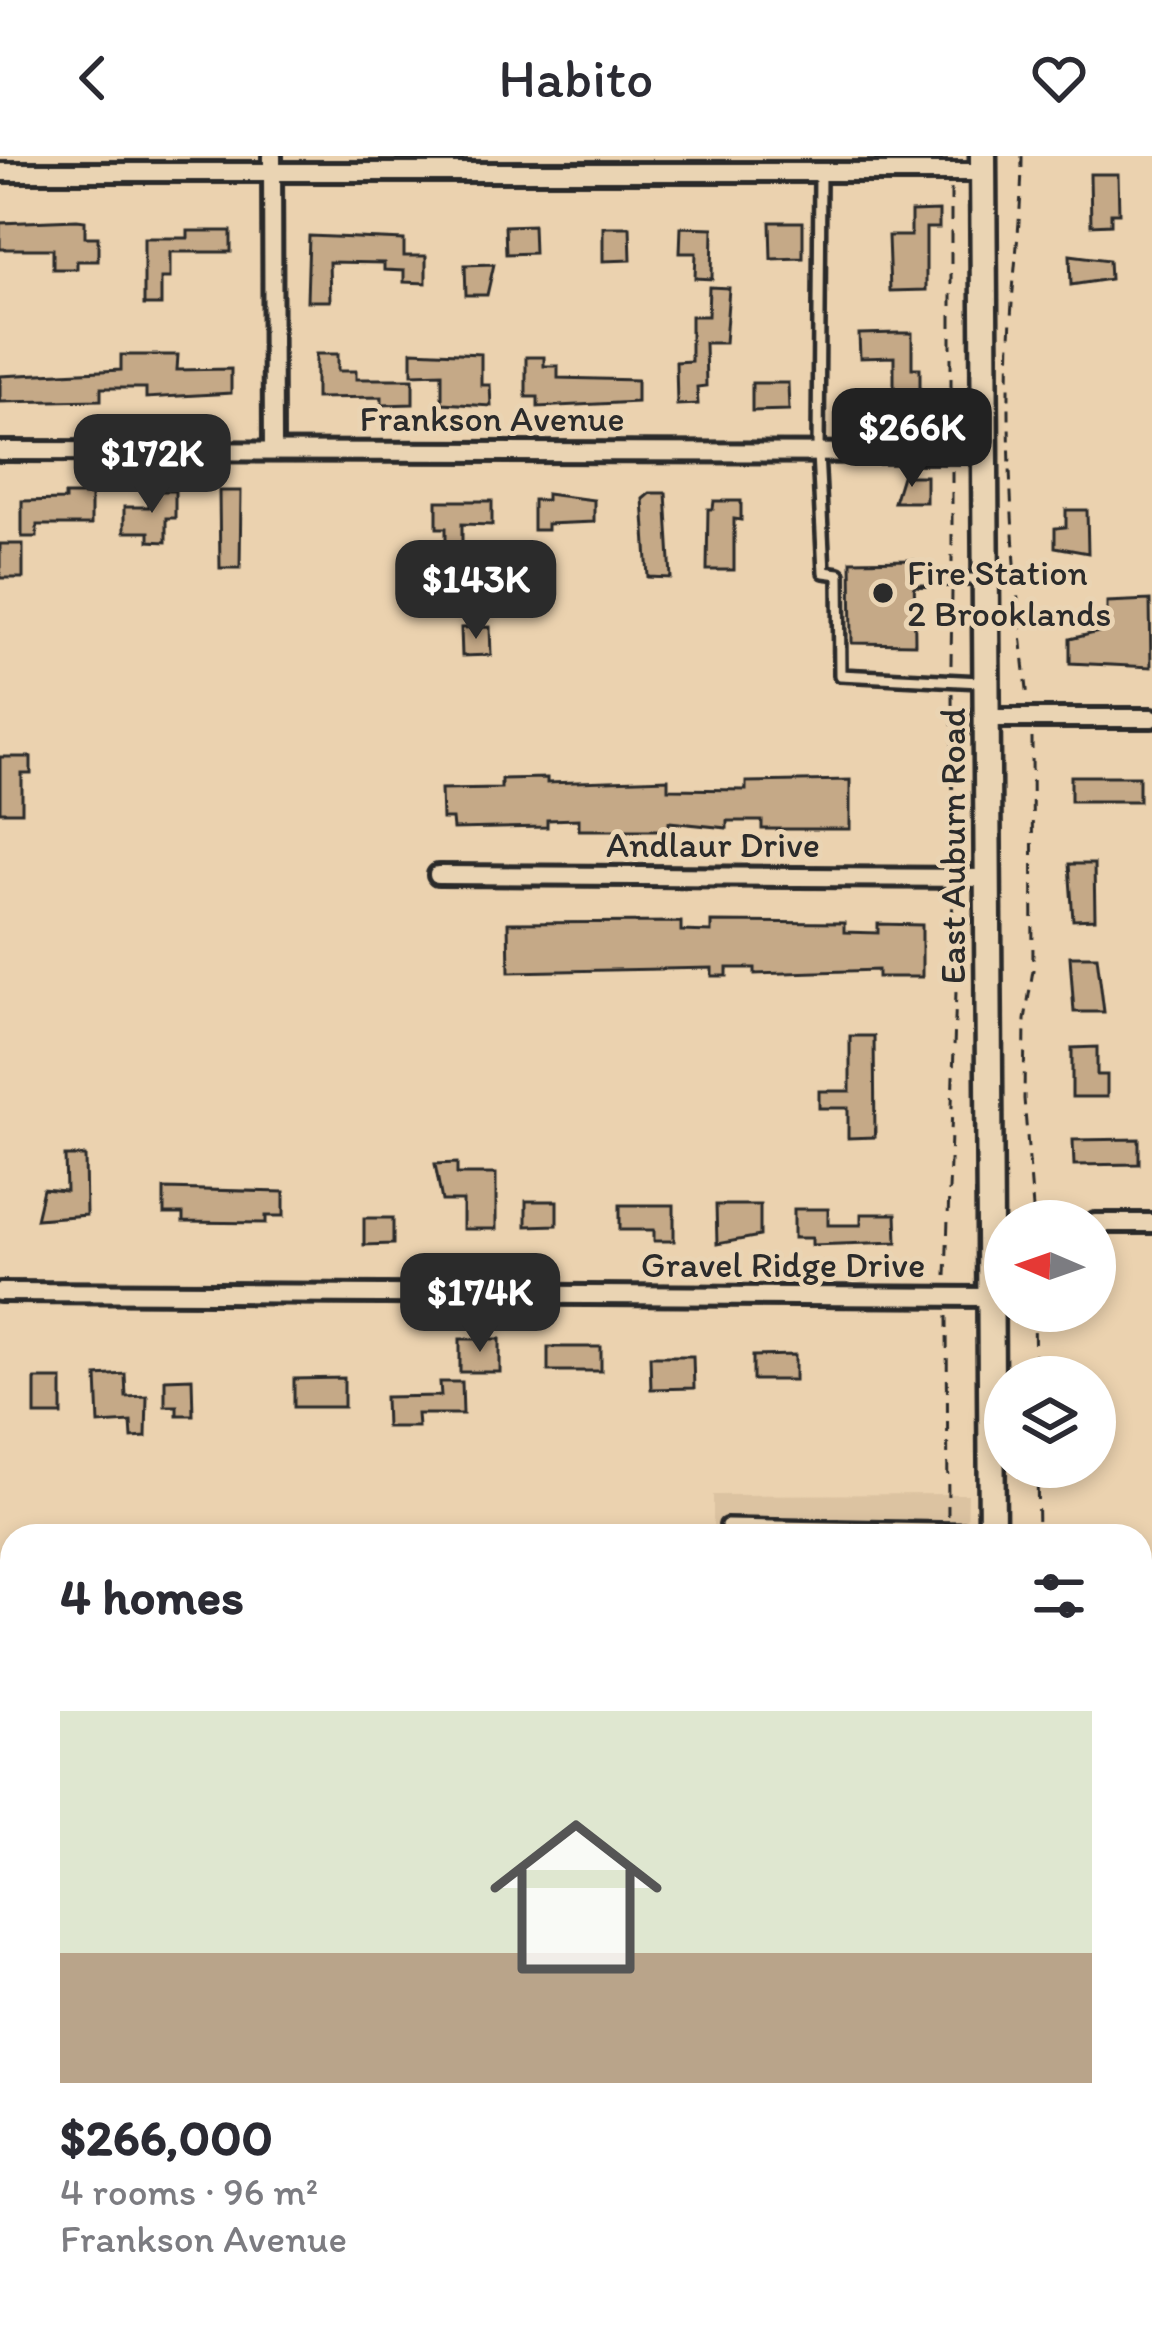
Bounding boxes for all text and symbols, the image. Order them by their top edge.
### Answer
icon: back [60,45,126,111]
icon: heart [1026,45,1092,111]
text: Habito [498,46,654,111]
pin: $266K [828,388,996,490]
street label: Frankson Avenue [360,397,625,440]
text: $266K [859,403,965,450]
pin: $172K [68,414,236,516]
text: $172K [101,429,203,476]
pin: $143K [392,540,560,642]
place label: Fire Station 2 Brooklands [907,551,1111,635]
text: $143K [422,555,530,602]
marker: Fire Station 2 Brooklands [870,580,896,606]
street label: East Auburn Road [931,707,974,984]
street label: Andlaur Drive [606,823,820,866]
north arrow [984,1200,1116,1332]
map controls [984,1200,1116,1488]
street label: Gravel Ridge Drive [641,1243,925,1286]
pin: $174K [396,1253,564,1355]
text: $174K [427,1268,533,1315]
button: layers [984,1356,1116,1488]
icon: filters [1026,1563,1092,1629]
text: 4 homes [60,1566,244,1627]
icon: home [468,1789,684,2005]
text: $266,000 [60,2107,273,2168]
text: 4 rooms · 96 m² [60,2168,318,2215]
text: Frankson Avenue [60,2215,347,2262]

